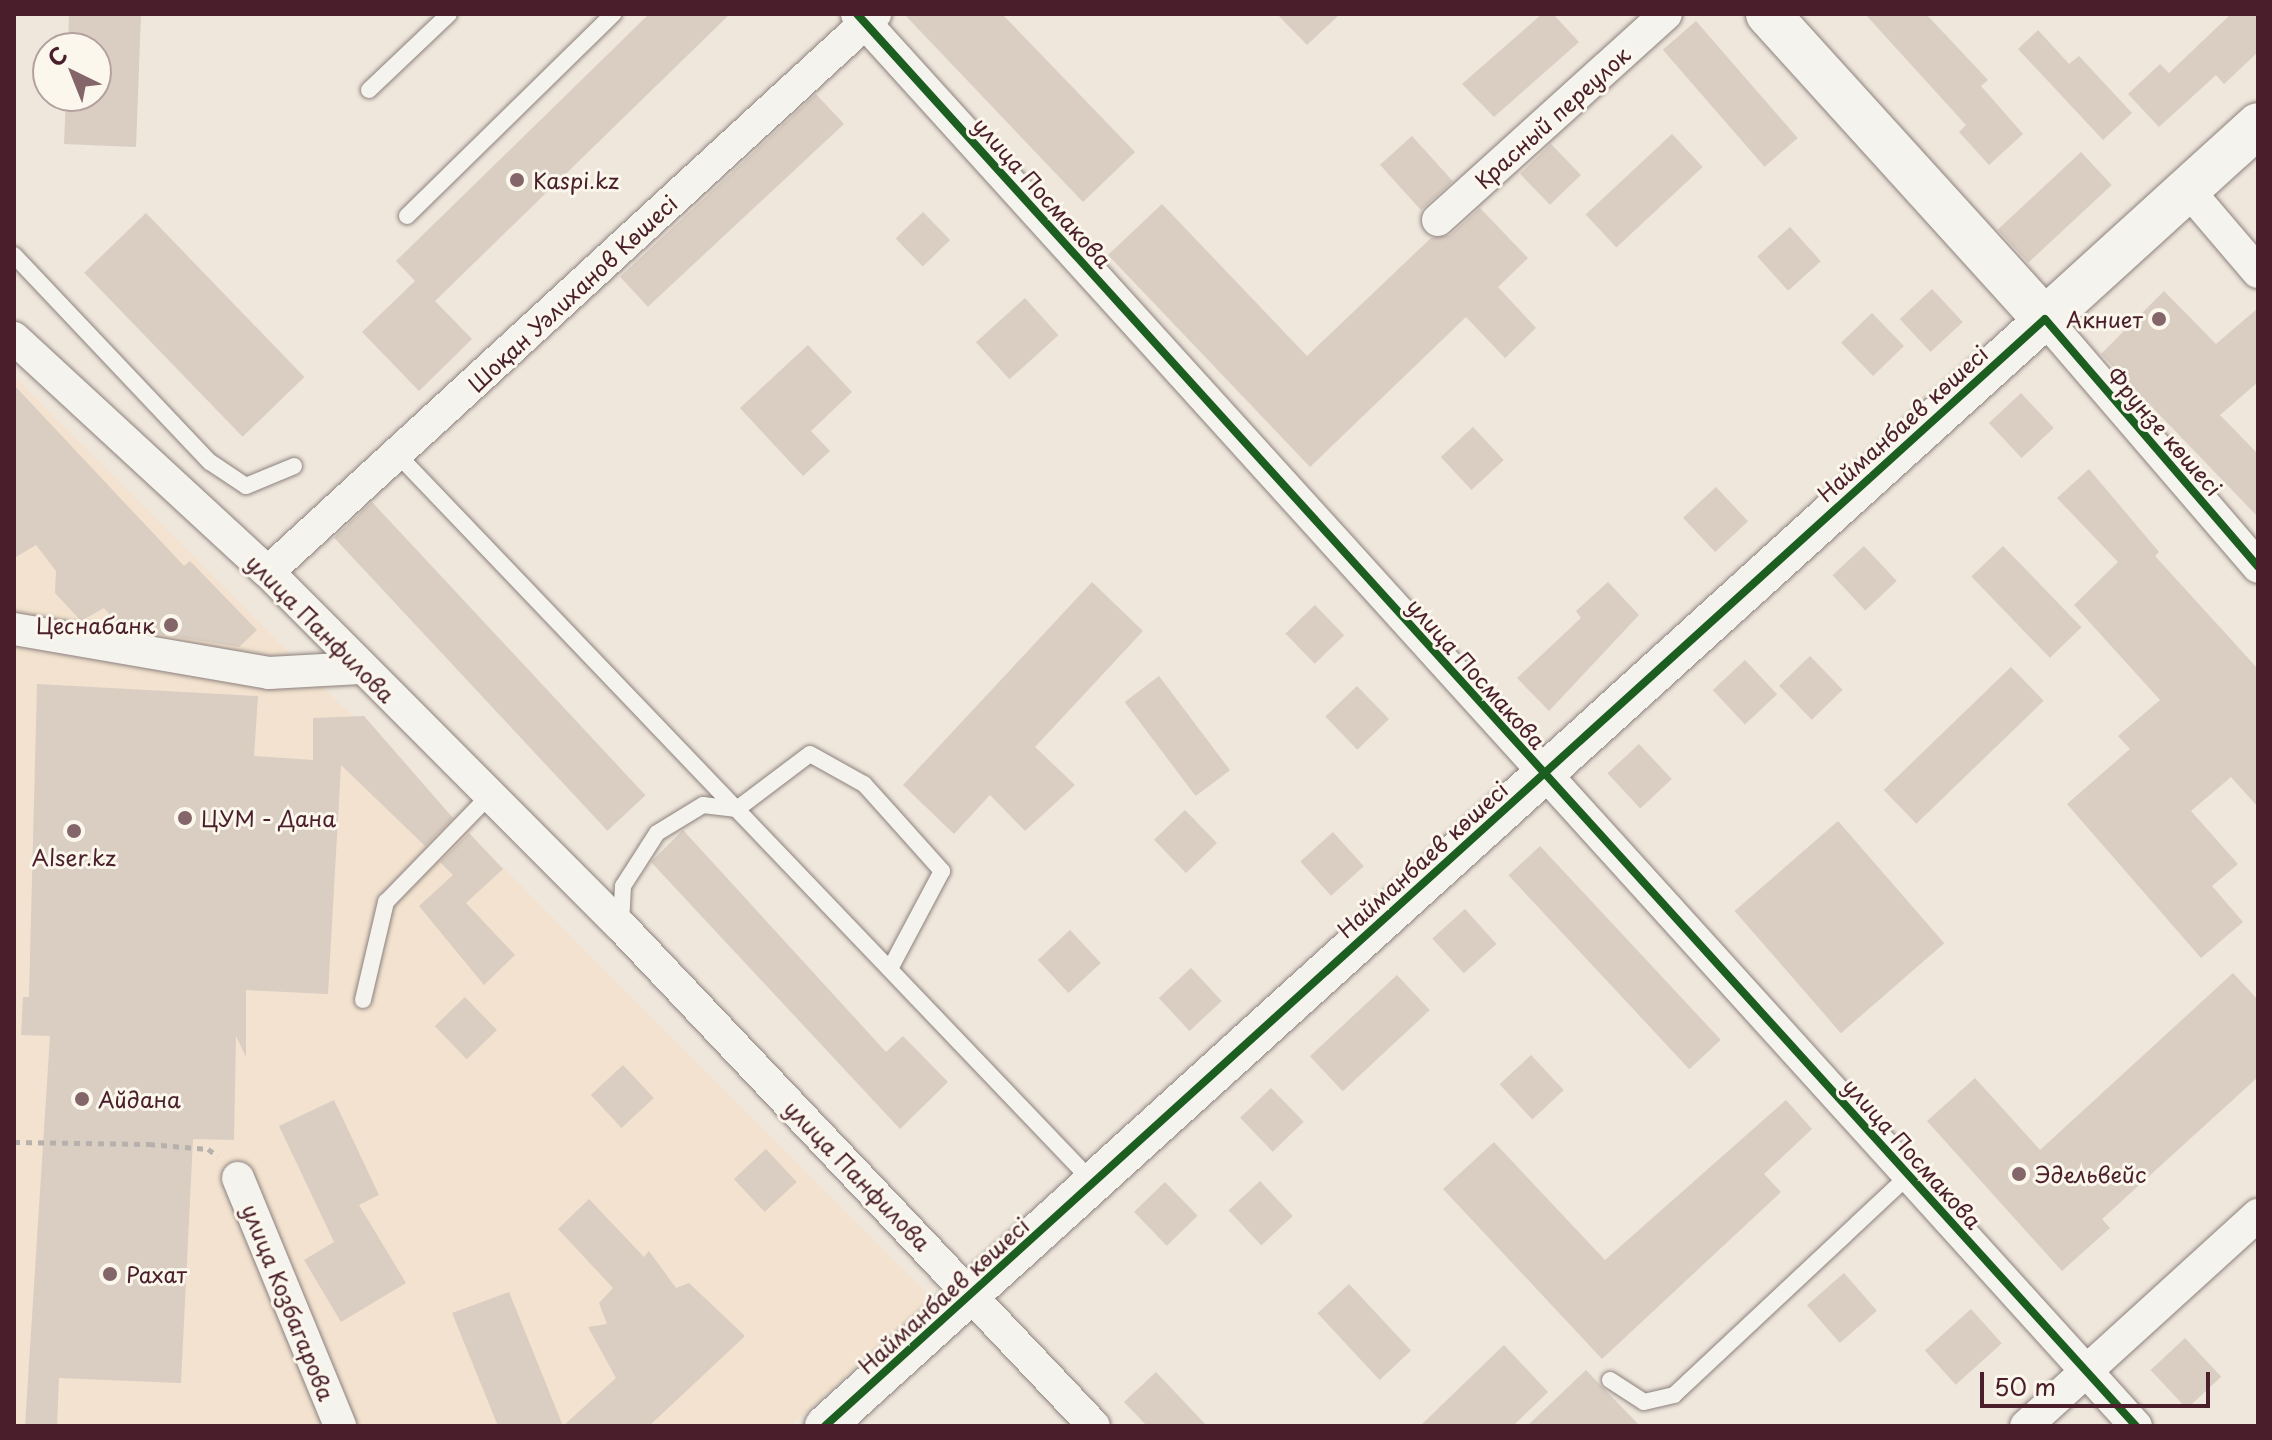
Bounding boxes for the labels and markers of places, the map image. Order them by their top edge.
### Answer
place label: Kaspi.kz [533,167,619,193]
marker: Kaspi.kz [508,171,526,189]
place label: Акниет [2066,306,2143,332]
marker: Акниет [2150,310,2168,328]
place label: Цеснабанк [36,612,155,638]
marker: Цеснабанк [162,616,180,634]
place label: ЦУМ - Дана [201,805,339,831]
marker: ЦУМ - Дана [176,809,194,827]
marker: Alser.kz [65,822,83,840]
place label: Alser.kz [32,844,116,870]
place label: Айдана [98,1086,181,1112]
marker: Айдана [73,1090,91,1108]
place label: Эдельвейс [2035,1161,2147,1187]
marker: Эдельвейс [2010,1165,2028,1183]
place label: Рахат [126,1261,187,1287]
marker: Рахат [101,1265,119,1283]

